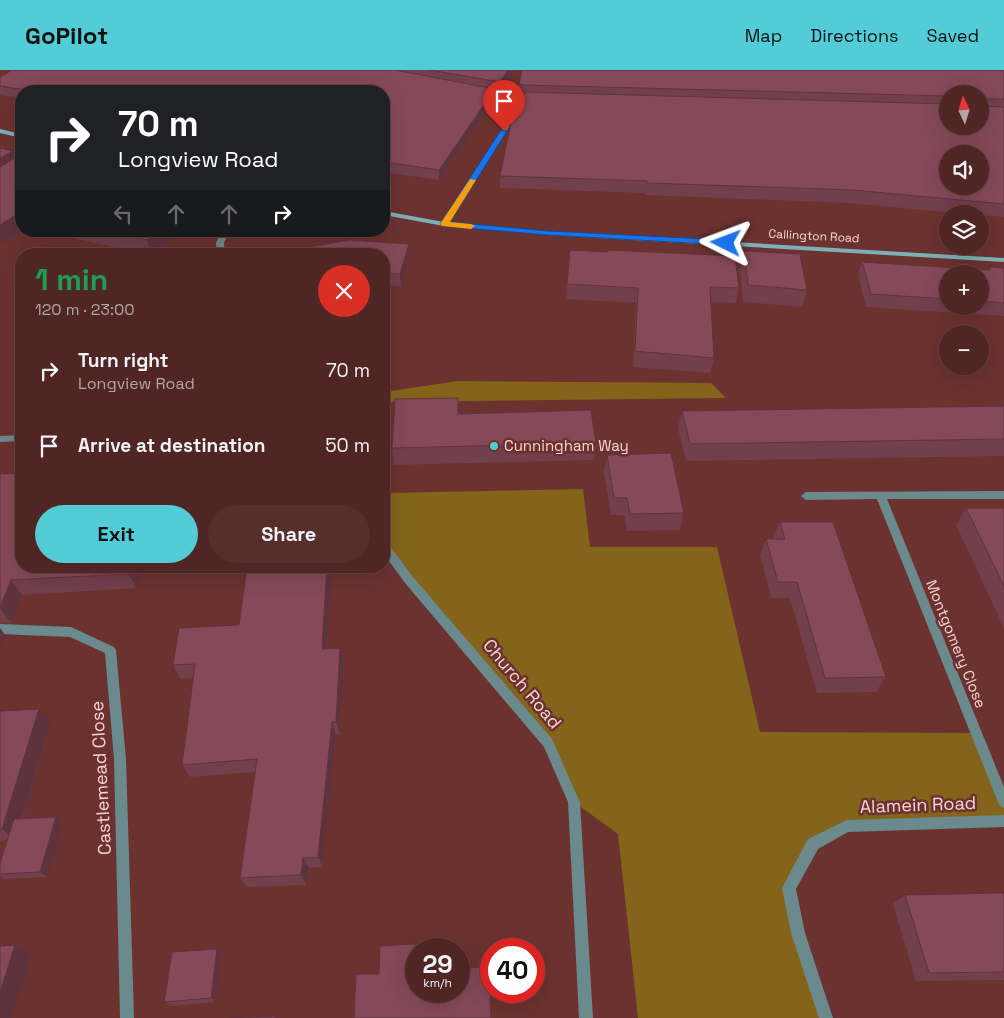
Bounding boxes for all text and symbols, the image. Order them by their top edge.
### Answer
text: GoPilot [25,20,108,51]
text: Map [745,24,782,47]
text: Directions [810,24,899,47]
text: Saved [927,24,979,47]
pin [483,80,525,131]
north arrow [939,85,989,135]
map controls [939,85,989,375]
icon: arrive [490,87,518,115]
text: 70 m [118,102,199,146]
icon: right [35,105,100,170]
text: Longview Road [118,145,278,173]
button: sound [939,145,989,195]
icon: left [109,200,137,228]
icon: ahead [162,200,190,228]
icon: ahead [215,200,243,228]
icon: right [268,200,296,228]
button: layers [939,205,989,255]
position arrow [699,216,751,268]
street label: Callington Road [768,226,860,246]
text: 1 min [35,260,108,299]
button: close [318,265,370,317]
button: + [939,265,989,315]
text: 120 m · 23:00 [35,299,135,320]
button: − [939,325,989,375]
text: Turn right [78,348,168,373]
icon: right [35,357,63,385]
text: 70 m [326,358,370,383]
text: Longview Road [78,373,195,394]
icon: arrive [35,432,63,460]
text: Arrive at destination [78,433,266,458]
text: 50 m [325,433,370,458]
place label: Cunningham Way [504,436,629,455]
marker: Cunningham Way [488,440,500,452]
button: Exit [35,505,198,563]
button: Share [208,505,370,563]
street label: Montgomery Close [922,577,991,711]
street label: Church Road [478,634,567,733]
street label: Castlemead Close [85,700,116,856]
street label: Alamein Road [859,791,977,818]
speed limit sign: 40 [480,938,545,1003]
text: 29 [422,948,453,980]
text: km/h [423,975,452,991]

